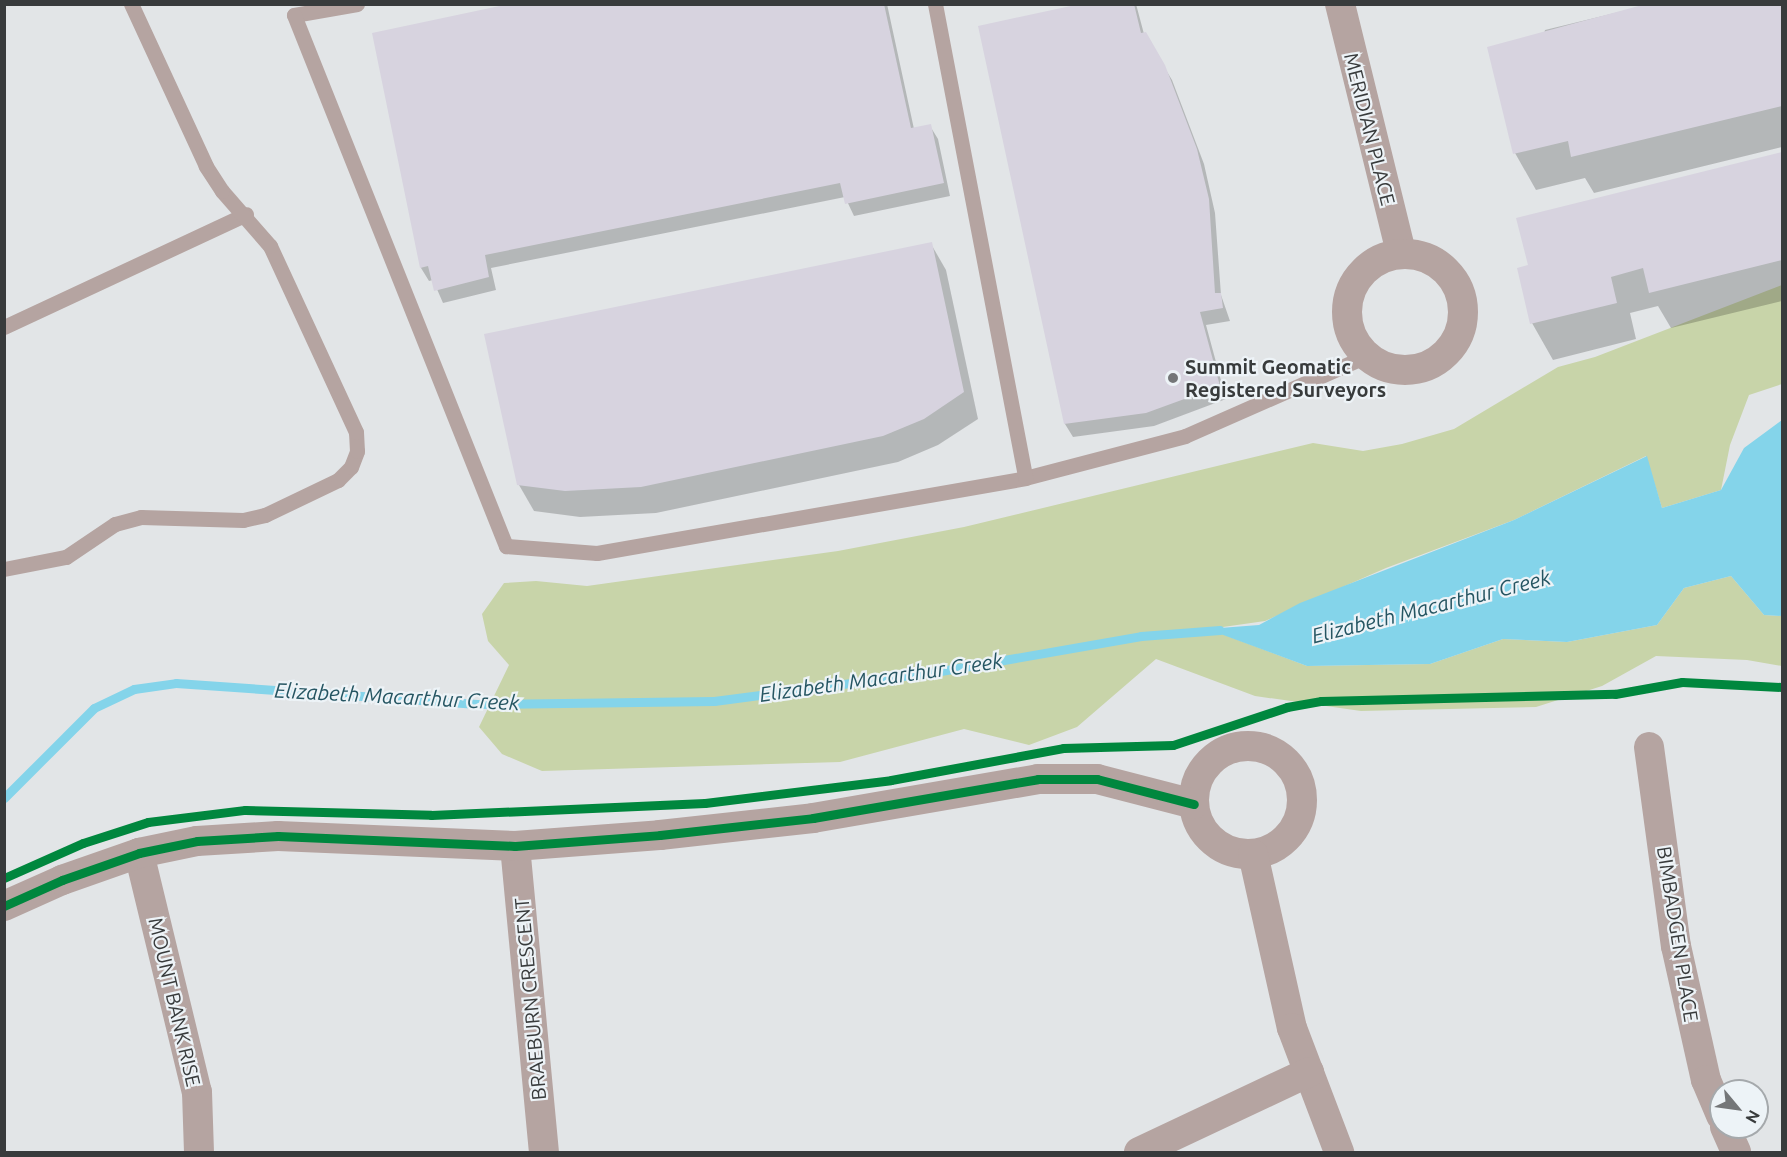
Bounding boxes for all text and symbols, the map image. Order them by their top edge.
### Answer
street label: MERIDIAN PLACE [1339,50,1401,208]
place label: Summit Geomatic Registered Surveyors [1185,354,1386,401]
marker: Summit Geomatic Registered Surveyors [1166,371,1180,385]
water label: Elizabeth Macarthur Creek [1309,564,1553,648]
water label: Elizabeth Macarthur Creek [758,647,1004,707]
water label: Elizabeth Macarthur Creek [274,677,520,715]
street label: BIMBADGEN PLACE [1652,845,1704,1023]
street label: BRAEBURN CRESCENT [509,897,551,1101]
street label: MOUNT BANK RISE [144,915,206,1089]
north arrow [1709,1079,1769,1139]
text: N [1742,1107,1764,1126]

